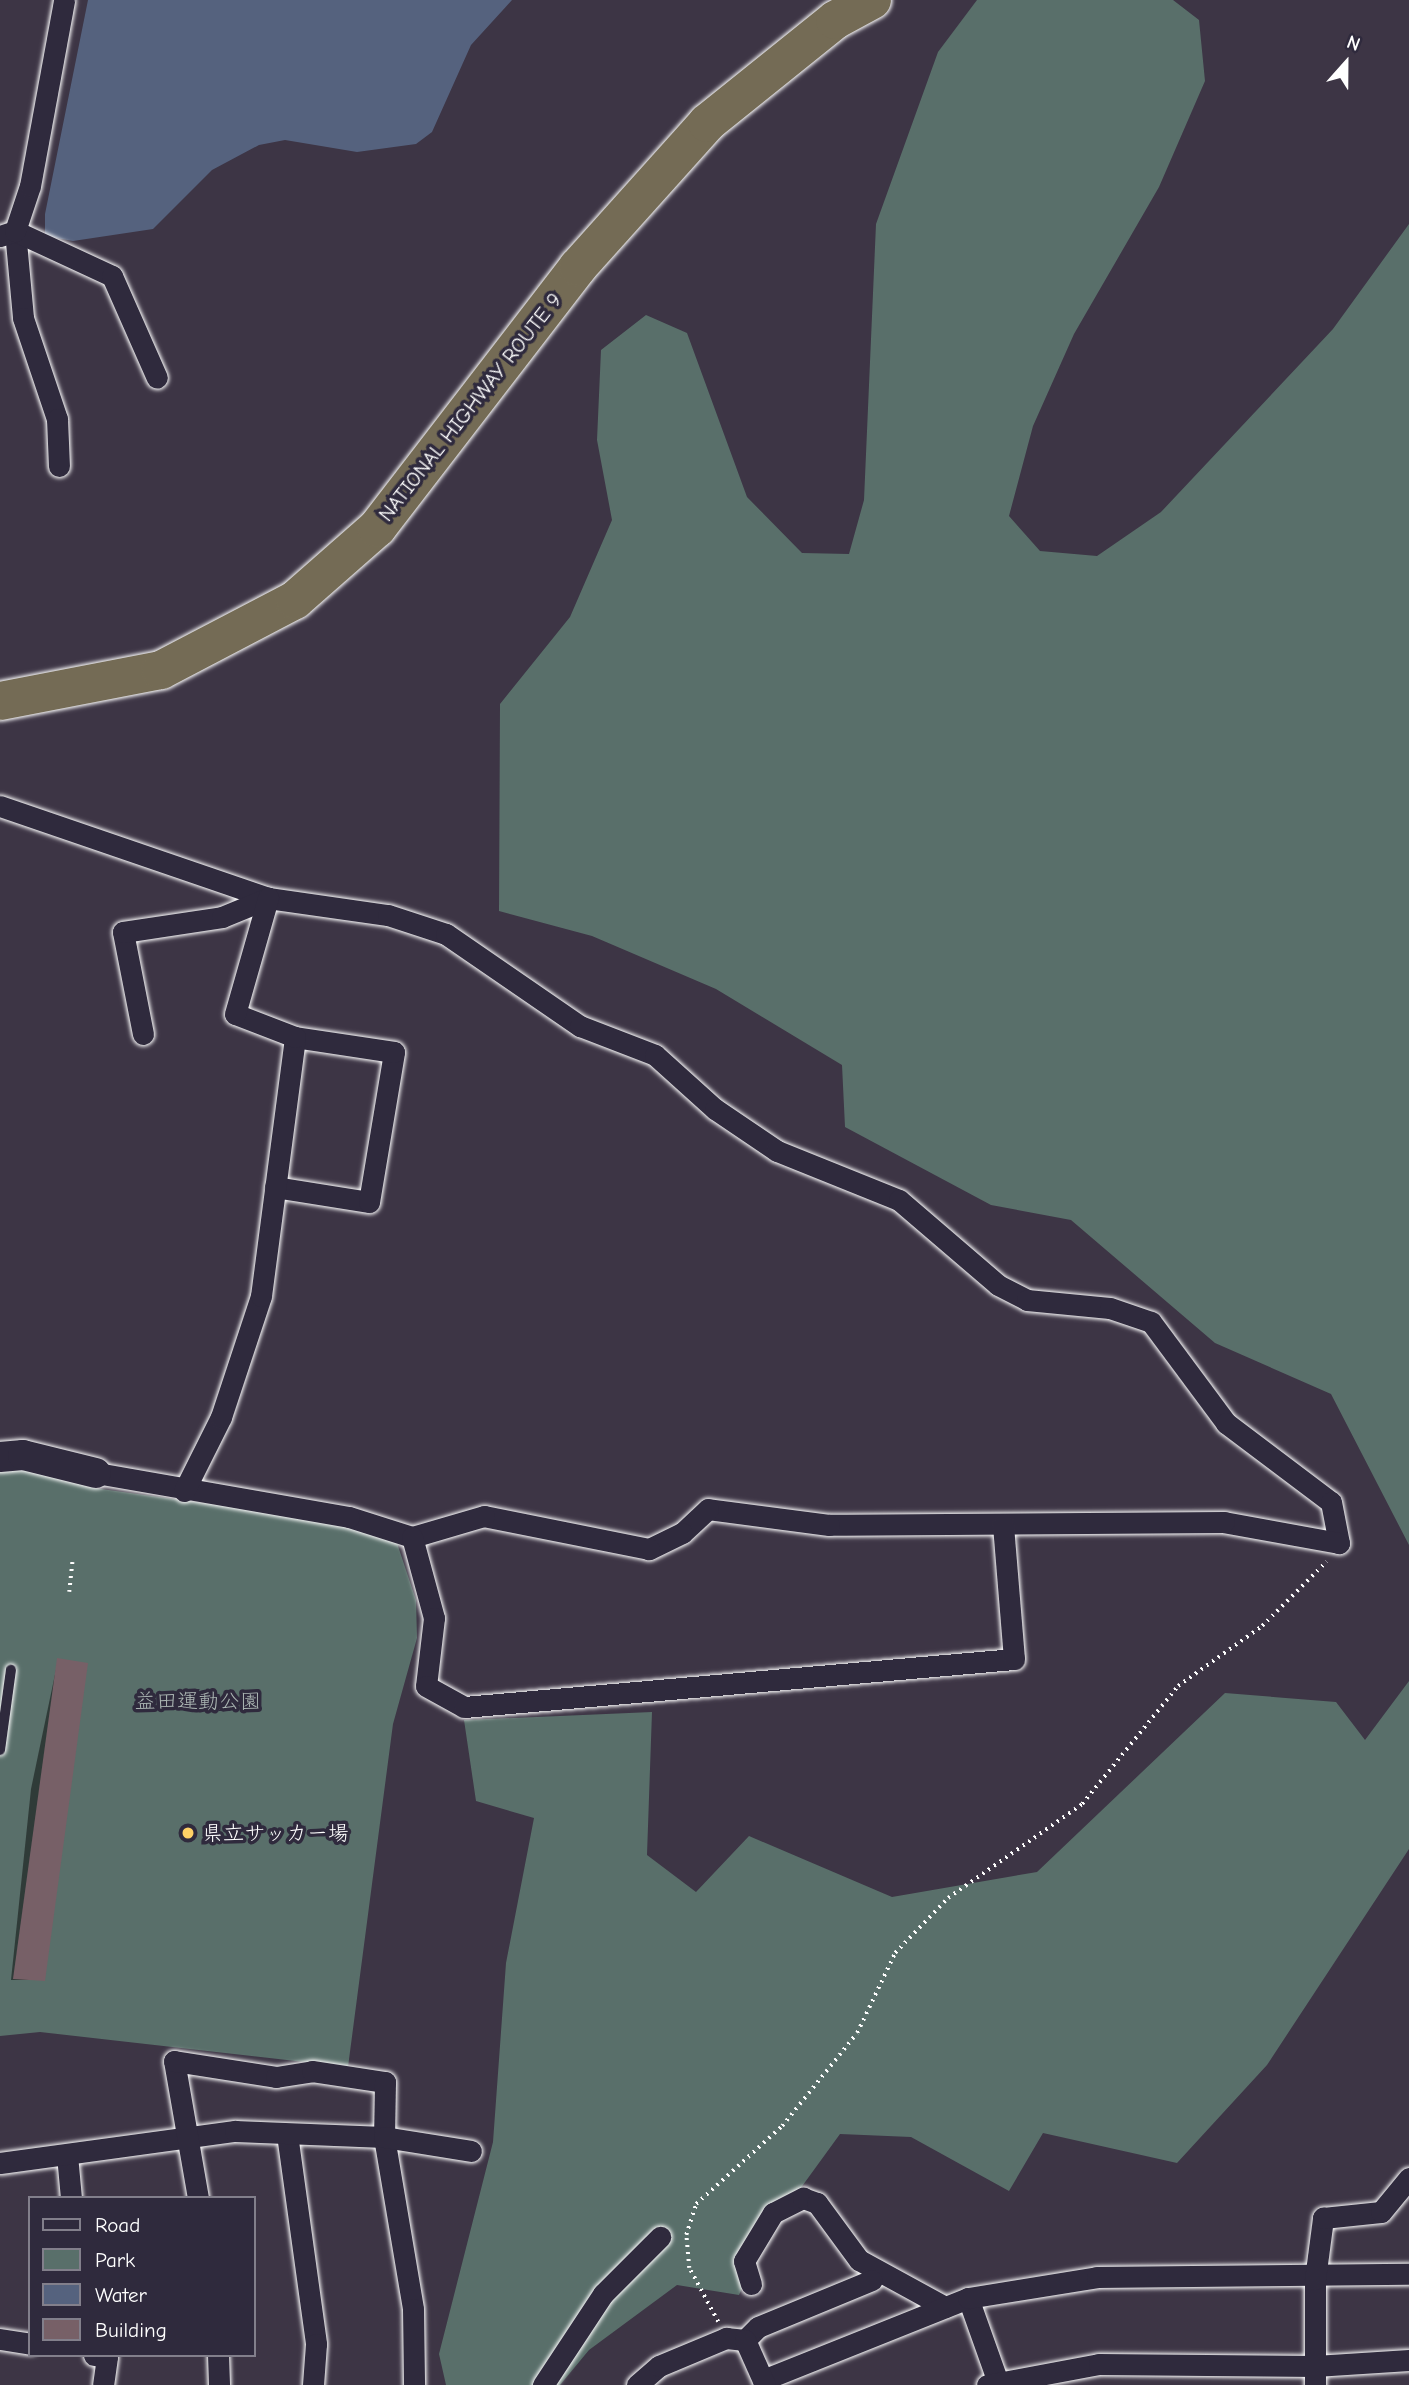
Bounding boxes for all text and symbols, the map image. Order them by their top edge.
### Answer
north arrow [1311,28,1381,98]
text: N [1344,31,1363,56]
street label: NATIONAL HIGHWAY ROUTE 9 [373,288,567,526]
park label: 益田運動公園 [135,1688,261,1714]
place label: 県立サッカー場 [202,1820,349,1846]
marker: 県立サッカー場 [180,1825,196,1841]
legend [28,2196,256,2357]
text: Road [95,2213,140,2237]
text: Park [95,2248,135,2272]
text: Water [95,2283,147,2307]
text: Building [95,2318,167,2342]

